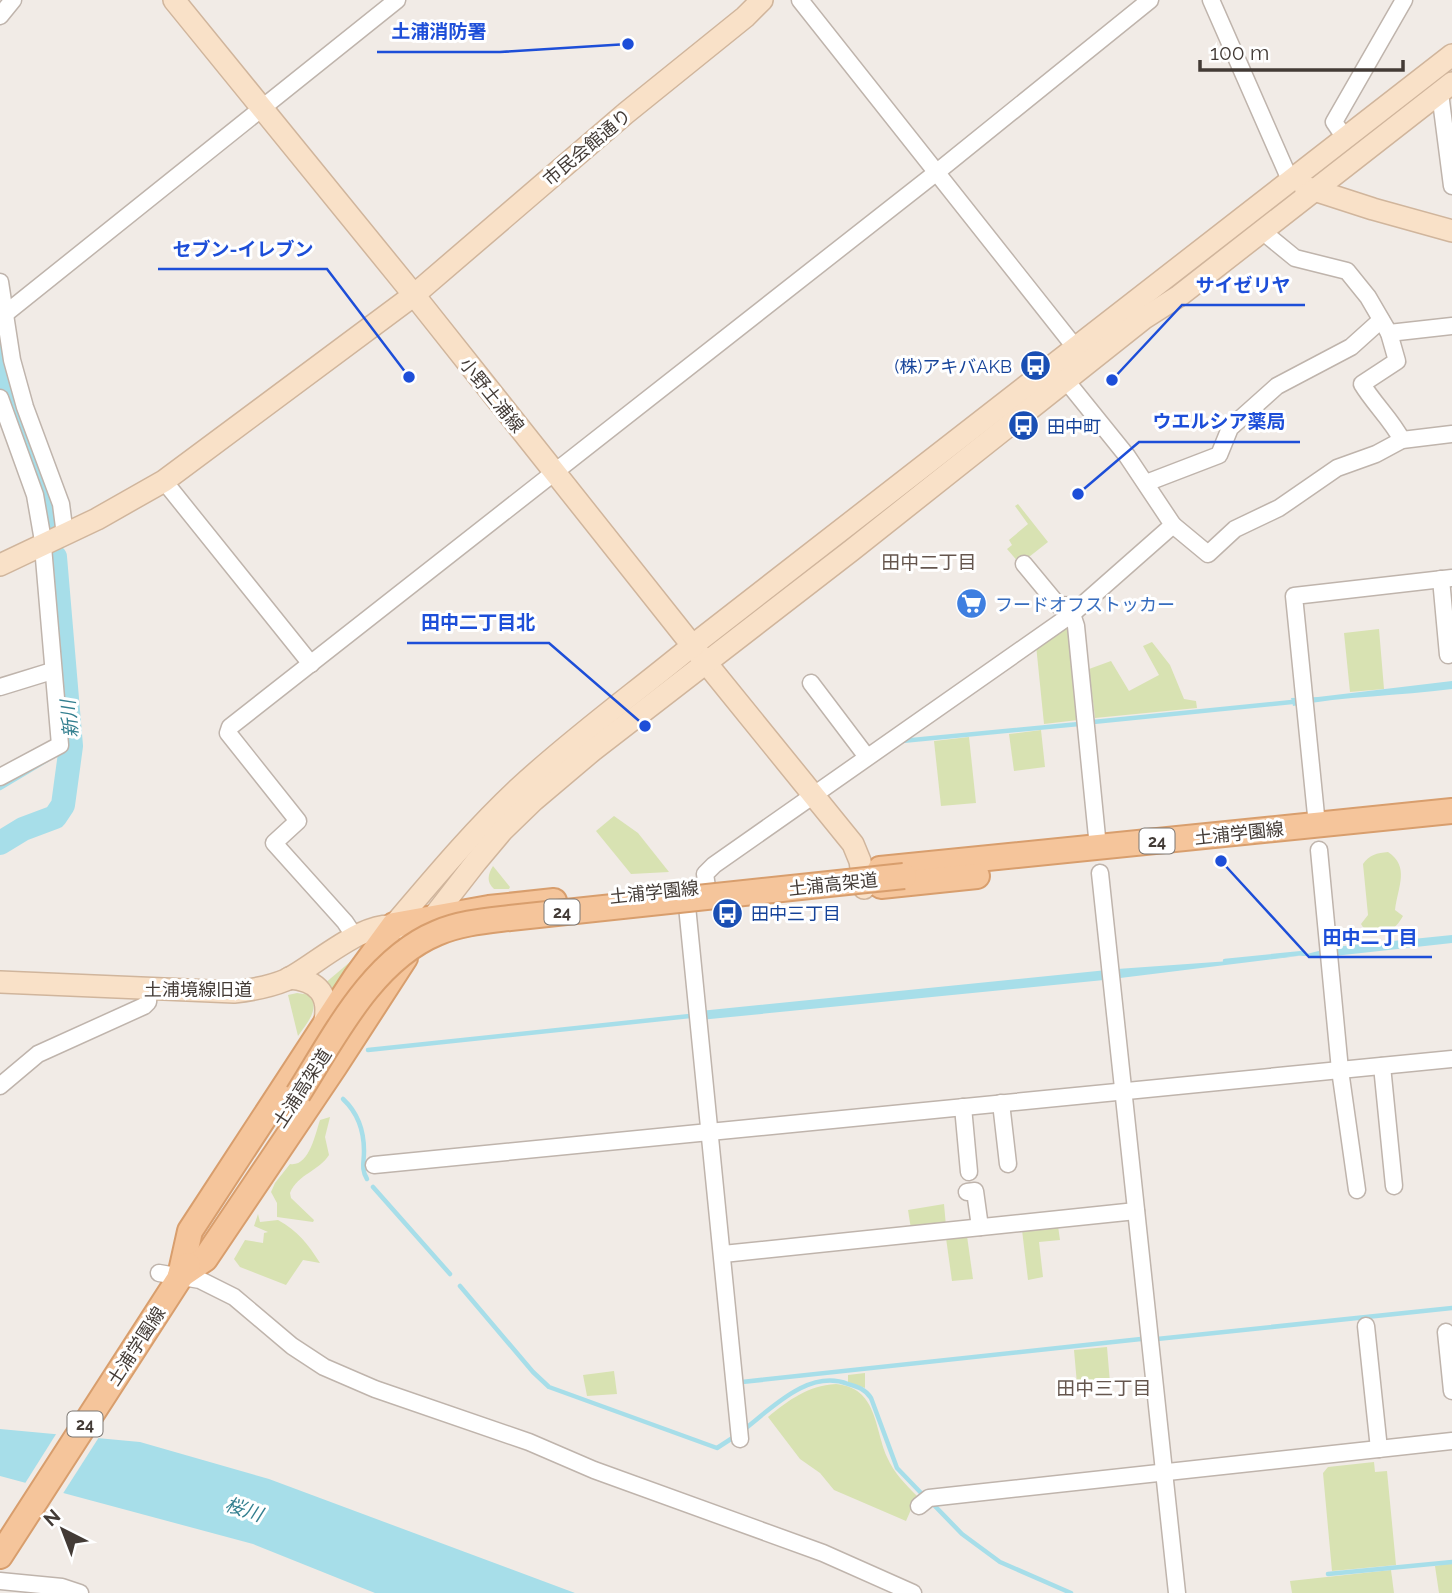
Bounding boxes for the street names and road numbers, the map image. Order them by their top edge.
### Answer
street label: 市民会館通り [539,104,635,190]
street label: 小野土浦線 [456,353,528,437]
street label: 土浦学園線 [1193,818,1285,848]
road number: 24 [1140,828,1174,854]
street label: 土浦高架道 [787,869,879,899]
street label: 土浦学園線 [608,877,700,907]
road number: 24 [544,900,580,924]
street label: 土浦境線旧道 [144,979,252,1000]
street label: 土浦高架道 [269,1045,335,1131]
street label: 土浦学園線 [103,1303,169,1389]
road number: 24 [68,1412,102,1436]

